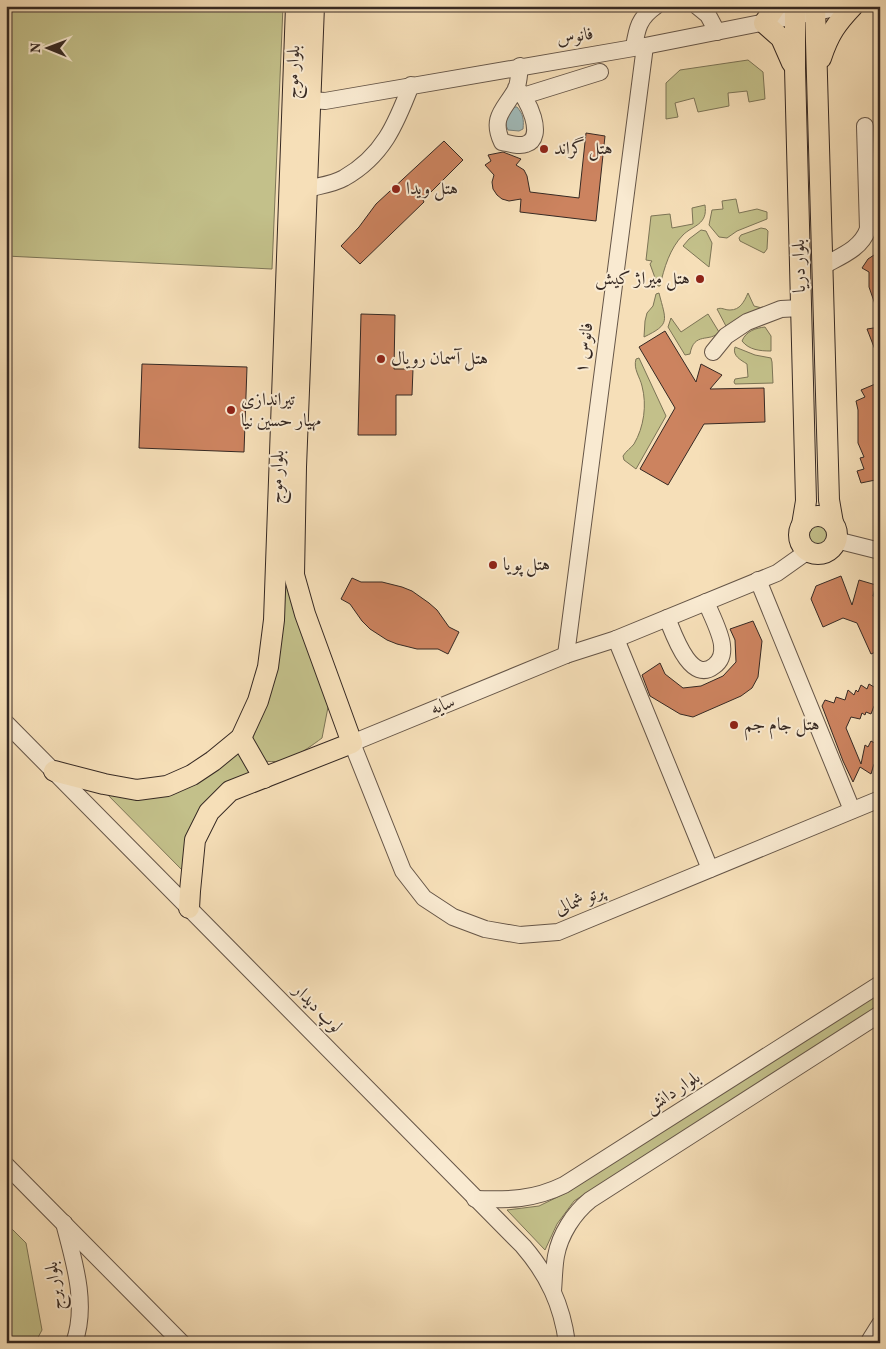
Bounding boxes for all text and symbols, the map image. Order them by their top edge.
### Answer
north arrow [22,22,72,72]
street label: فانوس [555,22,595,52]
text: N [27,43,46,53]
street label: بلوار موج [281,45,309,99]
place label: هتل گراند [554,136,613,162]
marker: هتل گراند [538,143,550,155]
place label: هتل ویدا [406,177,458,202]
marker: هتل ویدا [390,183,402,195]
street label: بلوار دریا [787,239,813,293]
place label: هتل میراژ کیش [595,267,690,292]
marker: هتل میراژ کیش [694,273,706,285]
street label: فانوس ۱ [569,321,601,375]
place label: هتل آسمان رویال [391,347,488,372]
marker: هتل آسمان رویال [375,353,387,365]
place label: تیراندازی مهیار حسین نیا [241,388,321,434]
marker: تیراندازی مهیار حسین نیا [225,404,237,416]
street label: بلوار موج [265,450,293,504]
place label: هتل پویا [503,553,550,578]
marker: هتل پویا [487,559,499,571]
street label: سایه [427,690,459,722]
place label: هتل جام جم [744,713,820,741]
marker: هتل جام جم [728,719,740,731]
street label: پرتو شمالی [551,879,610,922]
street label: لوپ دیدار [285,977,347,1039]
street label: بلوار دانش [640,1066,706,1120]
street label: بلوار برج [40,1260,72,1312]

